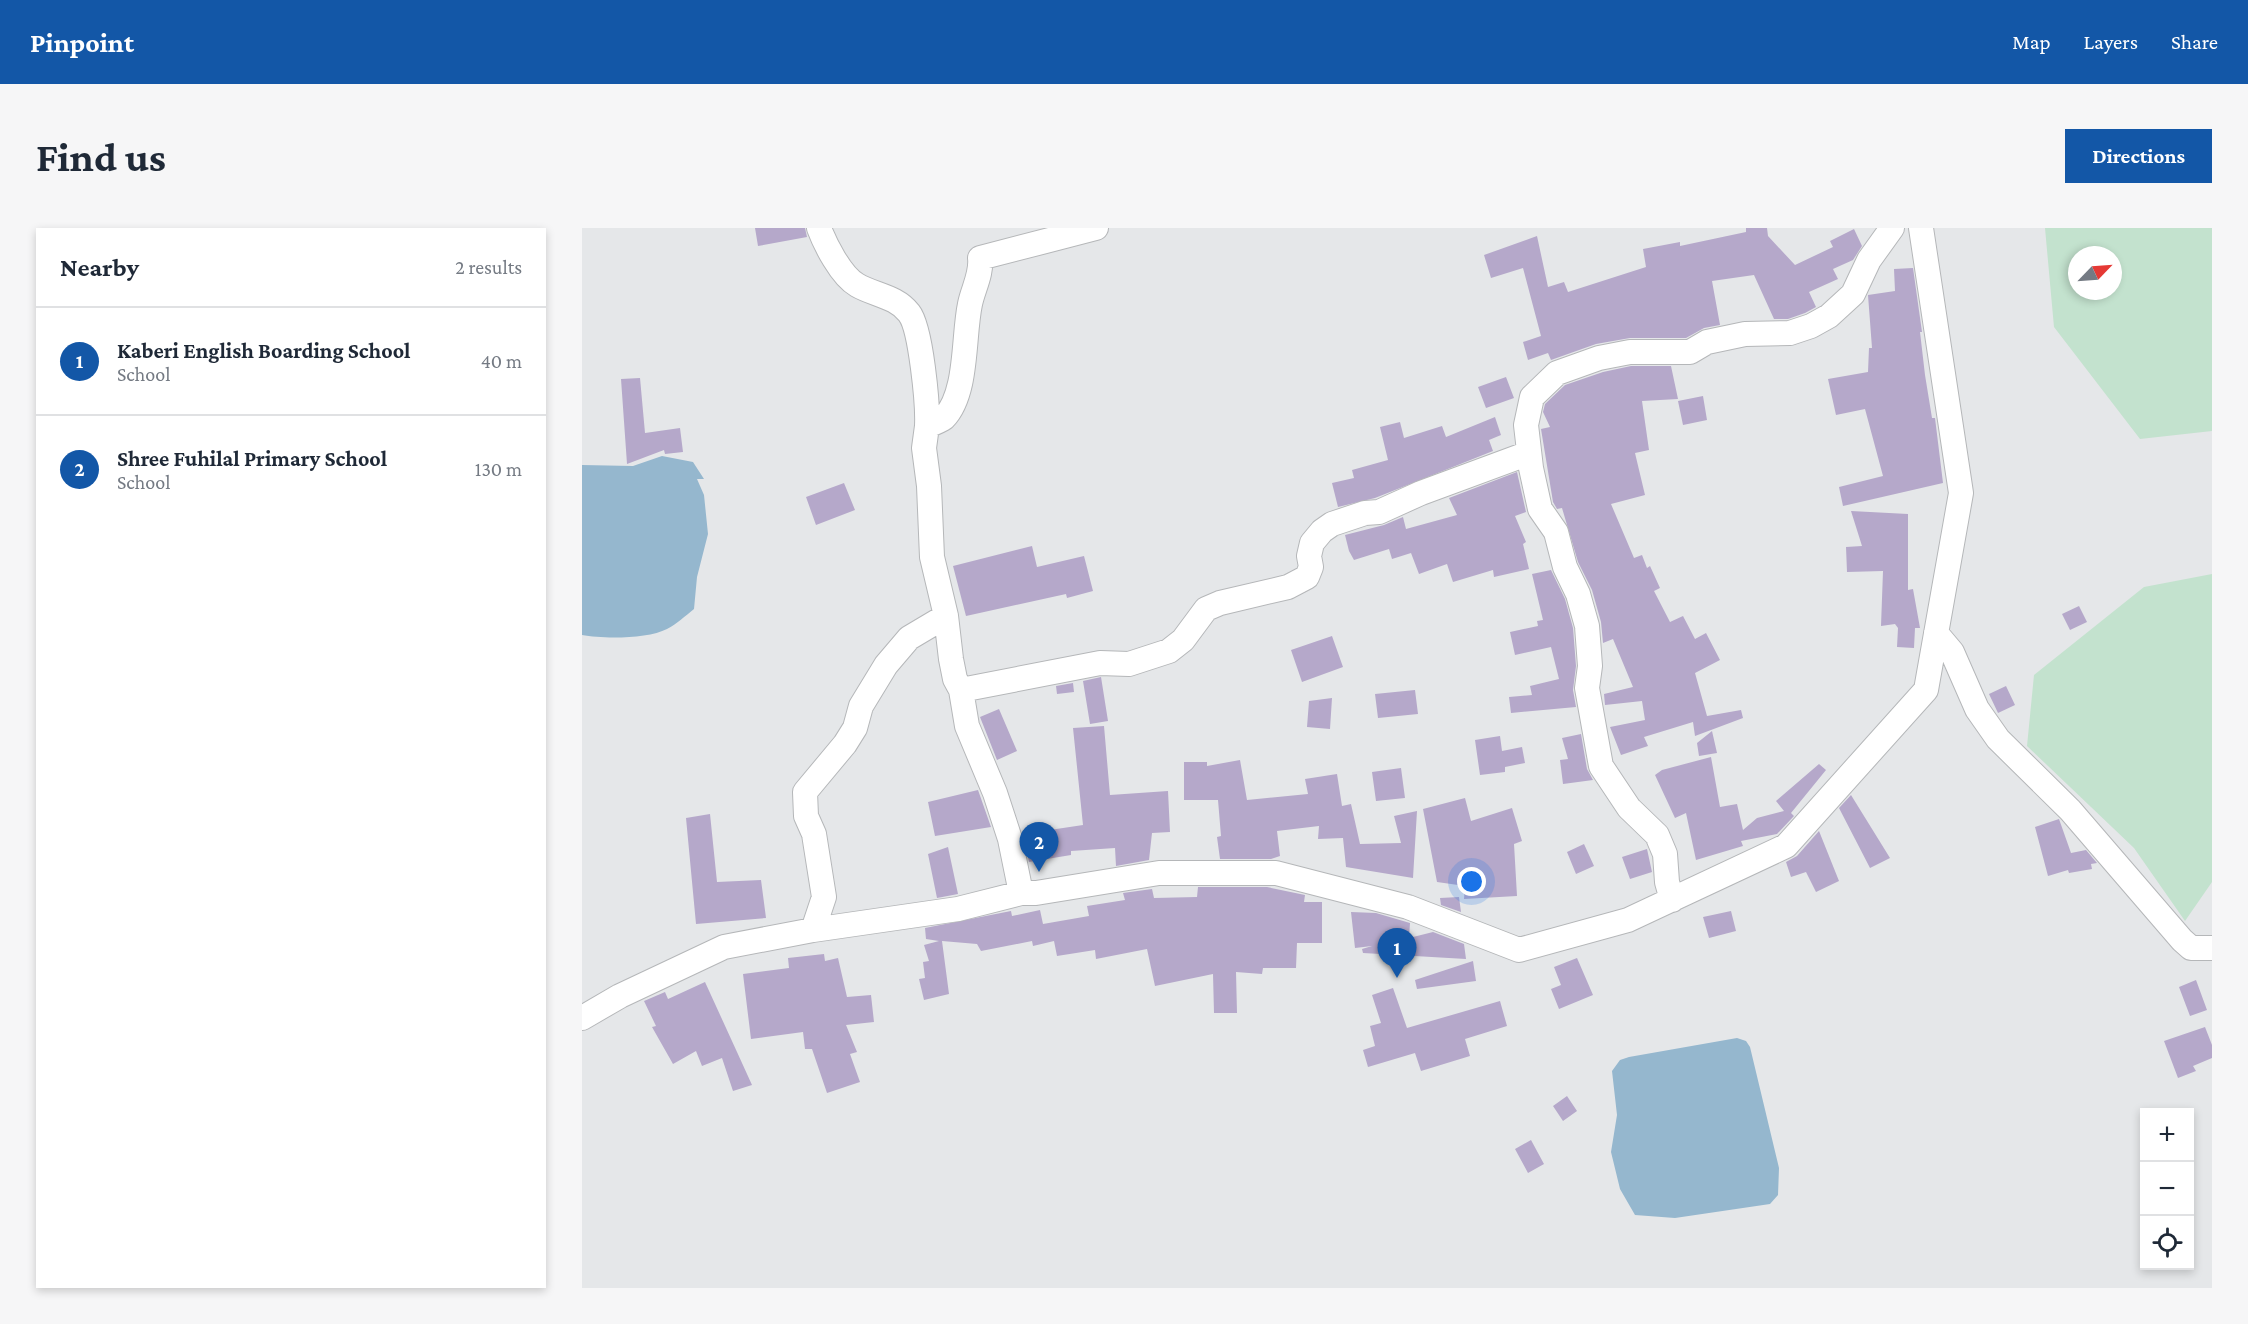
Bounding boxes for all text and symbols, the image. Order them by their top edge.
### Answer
text: Pinpoint [30,27,134,58]
text: Map [2012,30,2051,54]
text: Layers [2084,30,2138,54]
text: Share [2171,30,2218,54]
button: Directions [2065,129,2212,183]
text: Find us [36,133,166,180]
north arrow [2068,246,2122,300]
text: Nearby [60,253,139,282]
text: 2 results [455,256,522,278]
text: Kaberi English Boarding School [117,338,410,363]
text: 1 [76,350,83,372]
text: 40 m [481,350,522,372]
text: School [117,363,170,385]
text: Shree Fuhilal Primary School [117,446,387,471]
text: 2 [74,458,85,480]
text: 130 m [475,458,522,480]
text: School [117,471,170,493]
pin: 2 [1020,822,1058,872]
your location [1457,867,1486,896]
pin: 1 [1378,928,1416,978]
map controls [2140,1108,2194,1270]
button: + [2140,1108,2194,1162]
button: − [2140,1162,2194,1216]
button: locate [2140,1216,2194,1270]

